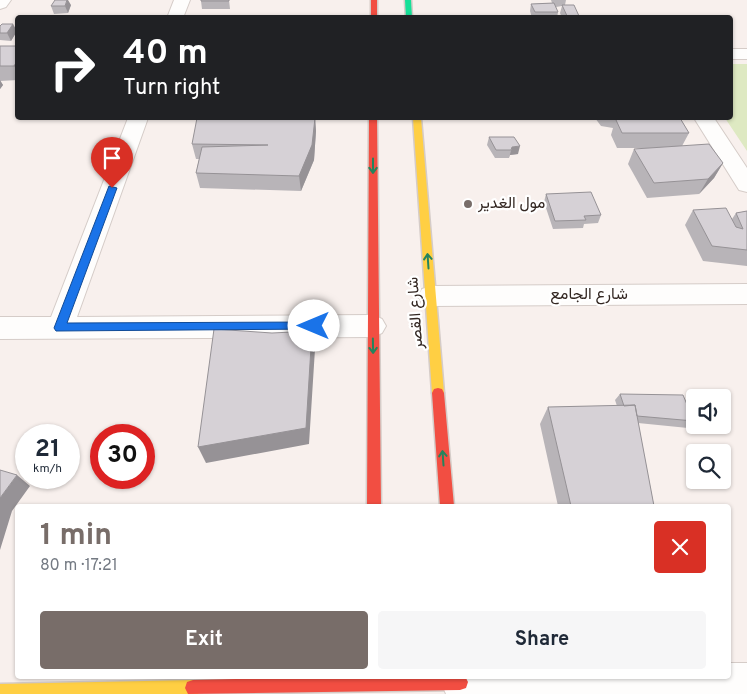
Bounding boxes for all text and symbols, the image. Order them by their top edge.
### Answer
text: 40 m [123,32,208,76]
icon: right [40,35,105,100]
text: Turn right [123,75,220,102]
pin [91,137,133,188]
icon: arrive [98,144,126,172]
one-way arrow [368,158,378,174]
place label: مول الغدير [477,194,545,214]
marker: مول الغدير [462,198,474,210]
one-way arrow [424,253,433,269]
street label: شارع القصر [404,276,429,351]
street label: شارع الجامع [550,285,628,305]
position arrow [287,299,339,351]
one-way arrow [368,338,378,354]
map controls [686,389,731,489]
button: sound [686,389,731,434]
speed limit sign: 30 [90,424,155,489]
text: 21 [35,434,60,466]
button: search [686,444,731,489]
one-way arrow [439,450,448,466]
text: km/h [33,461,62,477]
text: 1 min [40,518,112,555]
button: close [654,521,706,573]
text: 80 m · 17:21 [40,556,118,576]
button: Exit [40,611,368,669]
button: Share [378,611,706,669]

